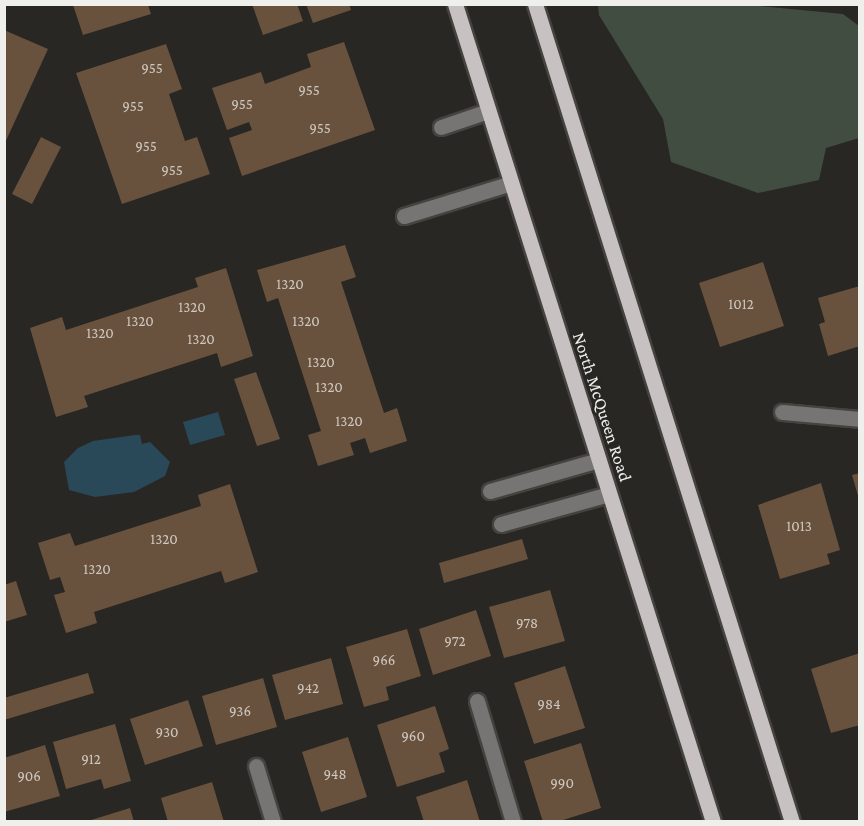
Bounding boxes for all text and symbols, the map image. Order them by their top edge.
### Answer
house number: 955 [141,60,163,78]
house number: 955 [298,82,320,100]
house number: 955 [231,96,253,114]
house number: 955 [122,98,144,116]
house number: 955 [309,120,331,138]
house number: 955 [135,138,157,156]
house number: 955 [161,162,183,180]
house number: 1320 [276,276,304,294]
house number: 1012 [728,296,754,314]
house number: 1320 [178,299,206,317]
house number: 1320 [126,313,154,331]
house number: 1320 [292,313,320,331]
house number: 1320 [86,325,114,343]
street label: North McQueen Road [568,330,636,484]
house number: 1320 [187,331,215,349]
house number: 1320 [307,354,335,372]
house number: 1320 [315,379,343,397]
house number: 1320 [335,413,363,431]
house number: 1013 [786,518,812,536]
house number: 1320 [150,531,178,549]
house number: 1320 [83,561,111,579]
house number: 978 [516,615,538,633]
house number: 972 [444,633,466,651]
house number: 966 [373,652,395,670]
house number: 942 [297,680,319,698]
house number: 984 [537,696,561,714]
house number: 936 [229,703,251,721]
house number: 930 [156,724,178,742]
house number: 960 [401,728,425,746]
house number: 912 [81,751,101,769]
house number: 948 [323,766,347,784]
house number: 906 [17,768,41,786]
house number: 990 [550,775,574,793]

